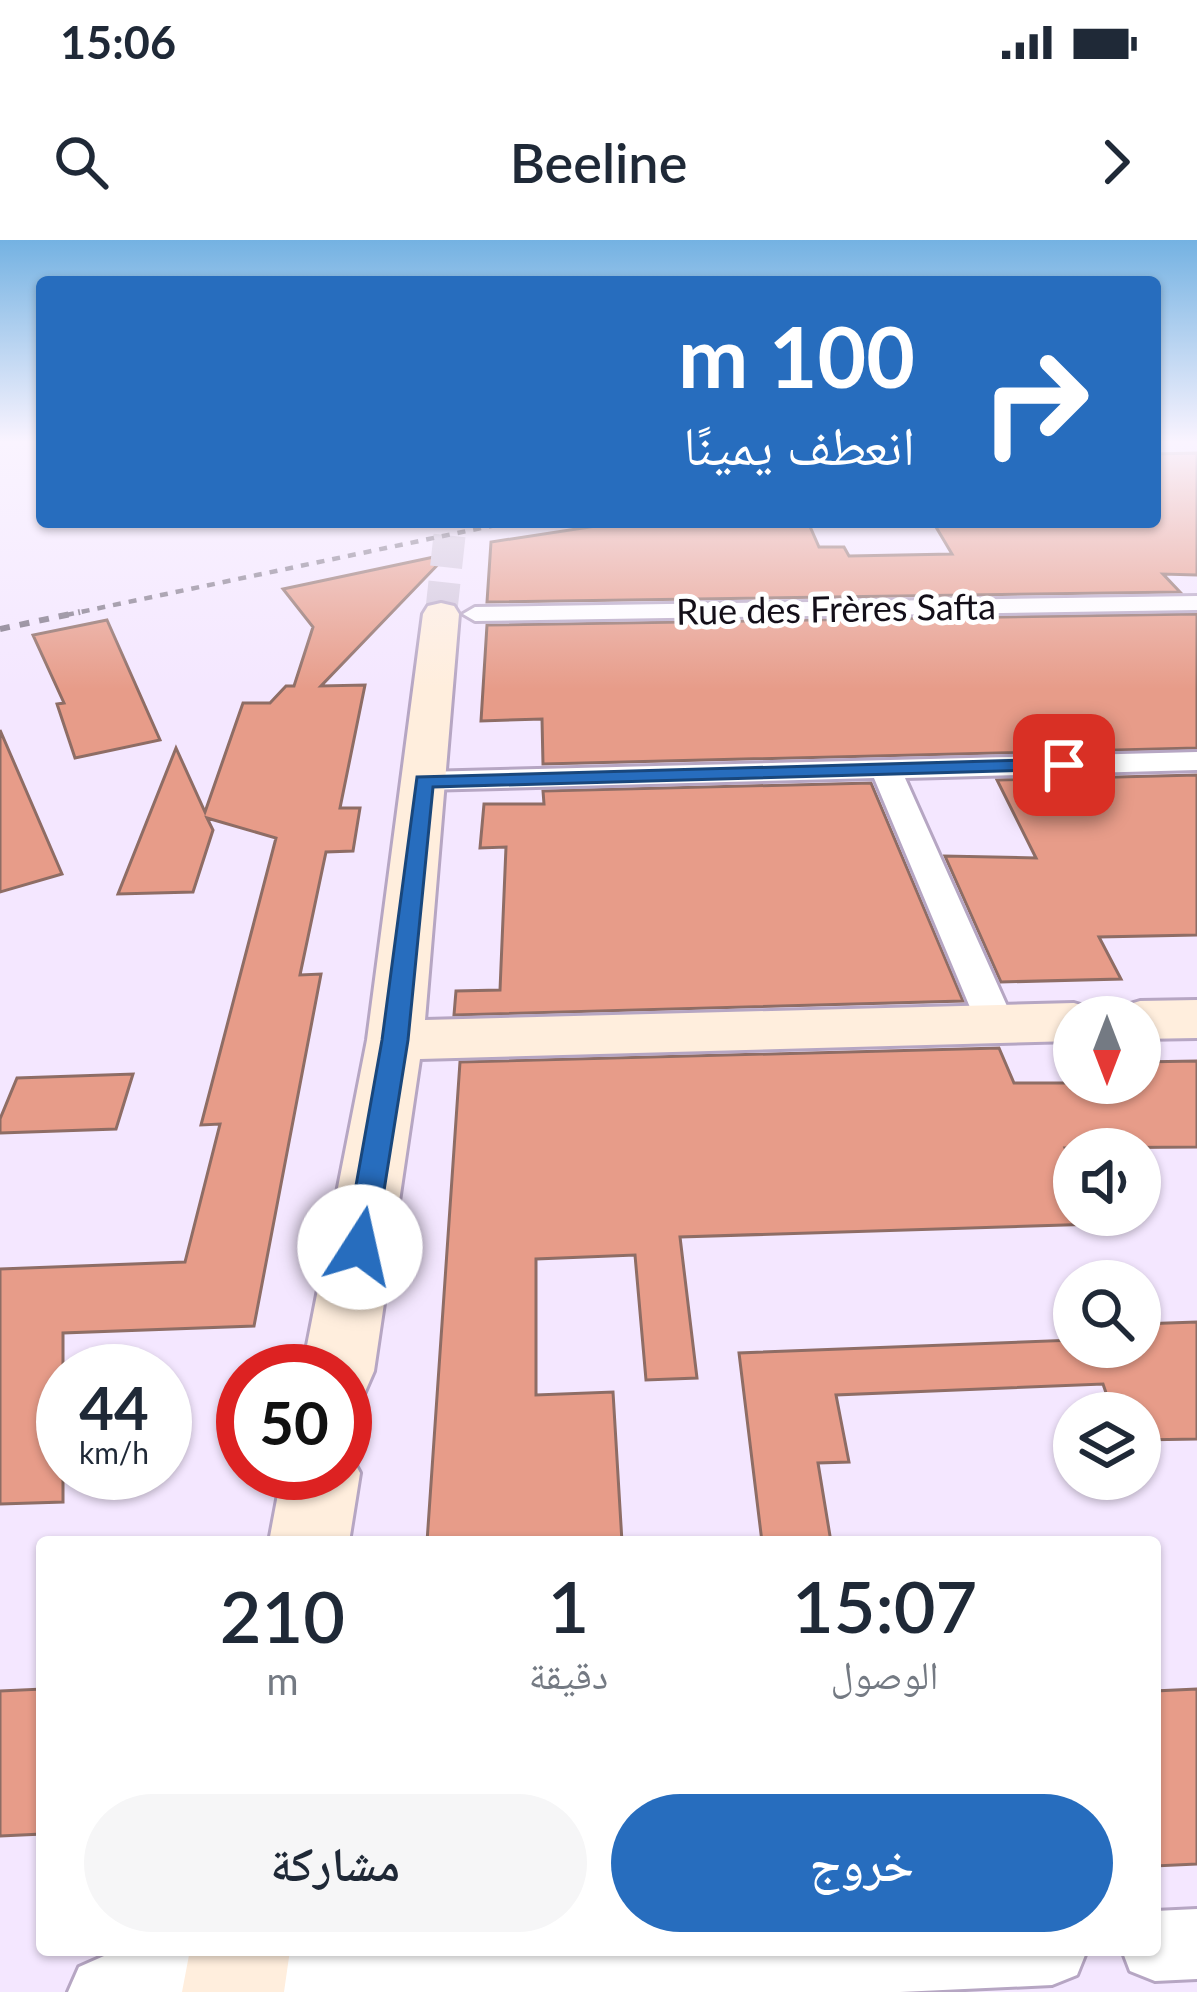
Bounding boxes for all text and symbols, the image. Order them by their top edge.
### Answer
text: 15:06 [60,15,176,69]
icon: search [48,129,114,195]
icon: forward [1083,129,1149,195]
text: Beeline [510,130,687,195]
text: 100 m [678,305,915,406]
icon: right [957,324,1113,480]
text: انعطف يمينًا [683,412,915,477]
street label: Rue des Frères Safta [676,583,996,633]
pin [1013,714,1115,816]
icon: arrive [1031,732,1097,798]
north arrow [1053,996,1161,1104]
map controls [1053,996,1161,1500]
button: sound [1053,1128,1161,1236]
position arrow [297,1184,423,1310]
button: search [1053,1260,1161,1368]
speed limit sign: 50 [216,1344,372,1500]
text: 44 [79,1371,149,1443]
button: layers [1053,1392,1161,1500]
text: km/h [79,1434,149,1470]
text: 1 [548,1562,589,1648]
text: 15:07 [792,1562,977,1648]
text: 210 [220,1572,345,1658]
text: دقيقة [529,1651,608,1697]
text: الوصول [831,1651,939,1697]
text: m [266,1657,298,1703]
button: مشاركة [84,1794,587,1932]
button: خروج [611,1794,1113,1932]

